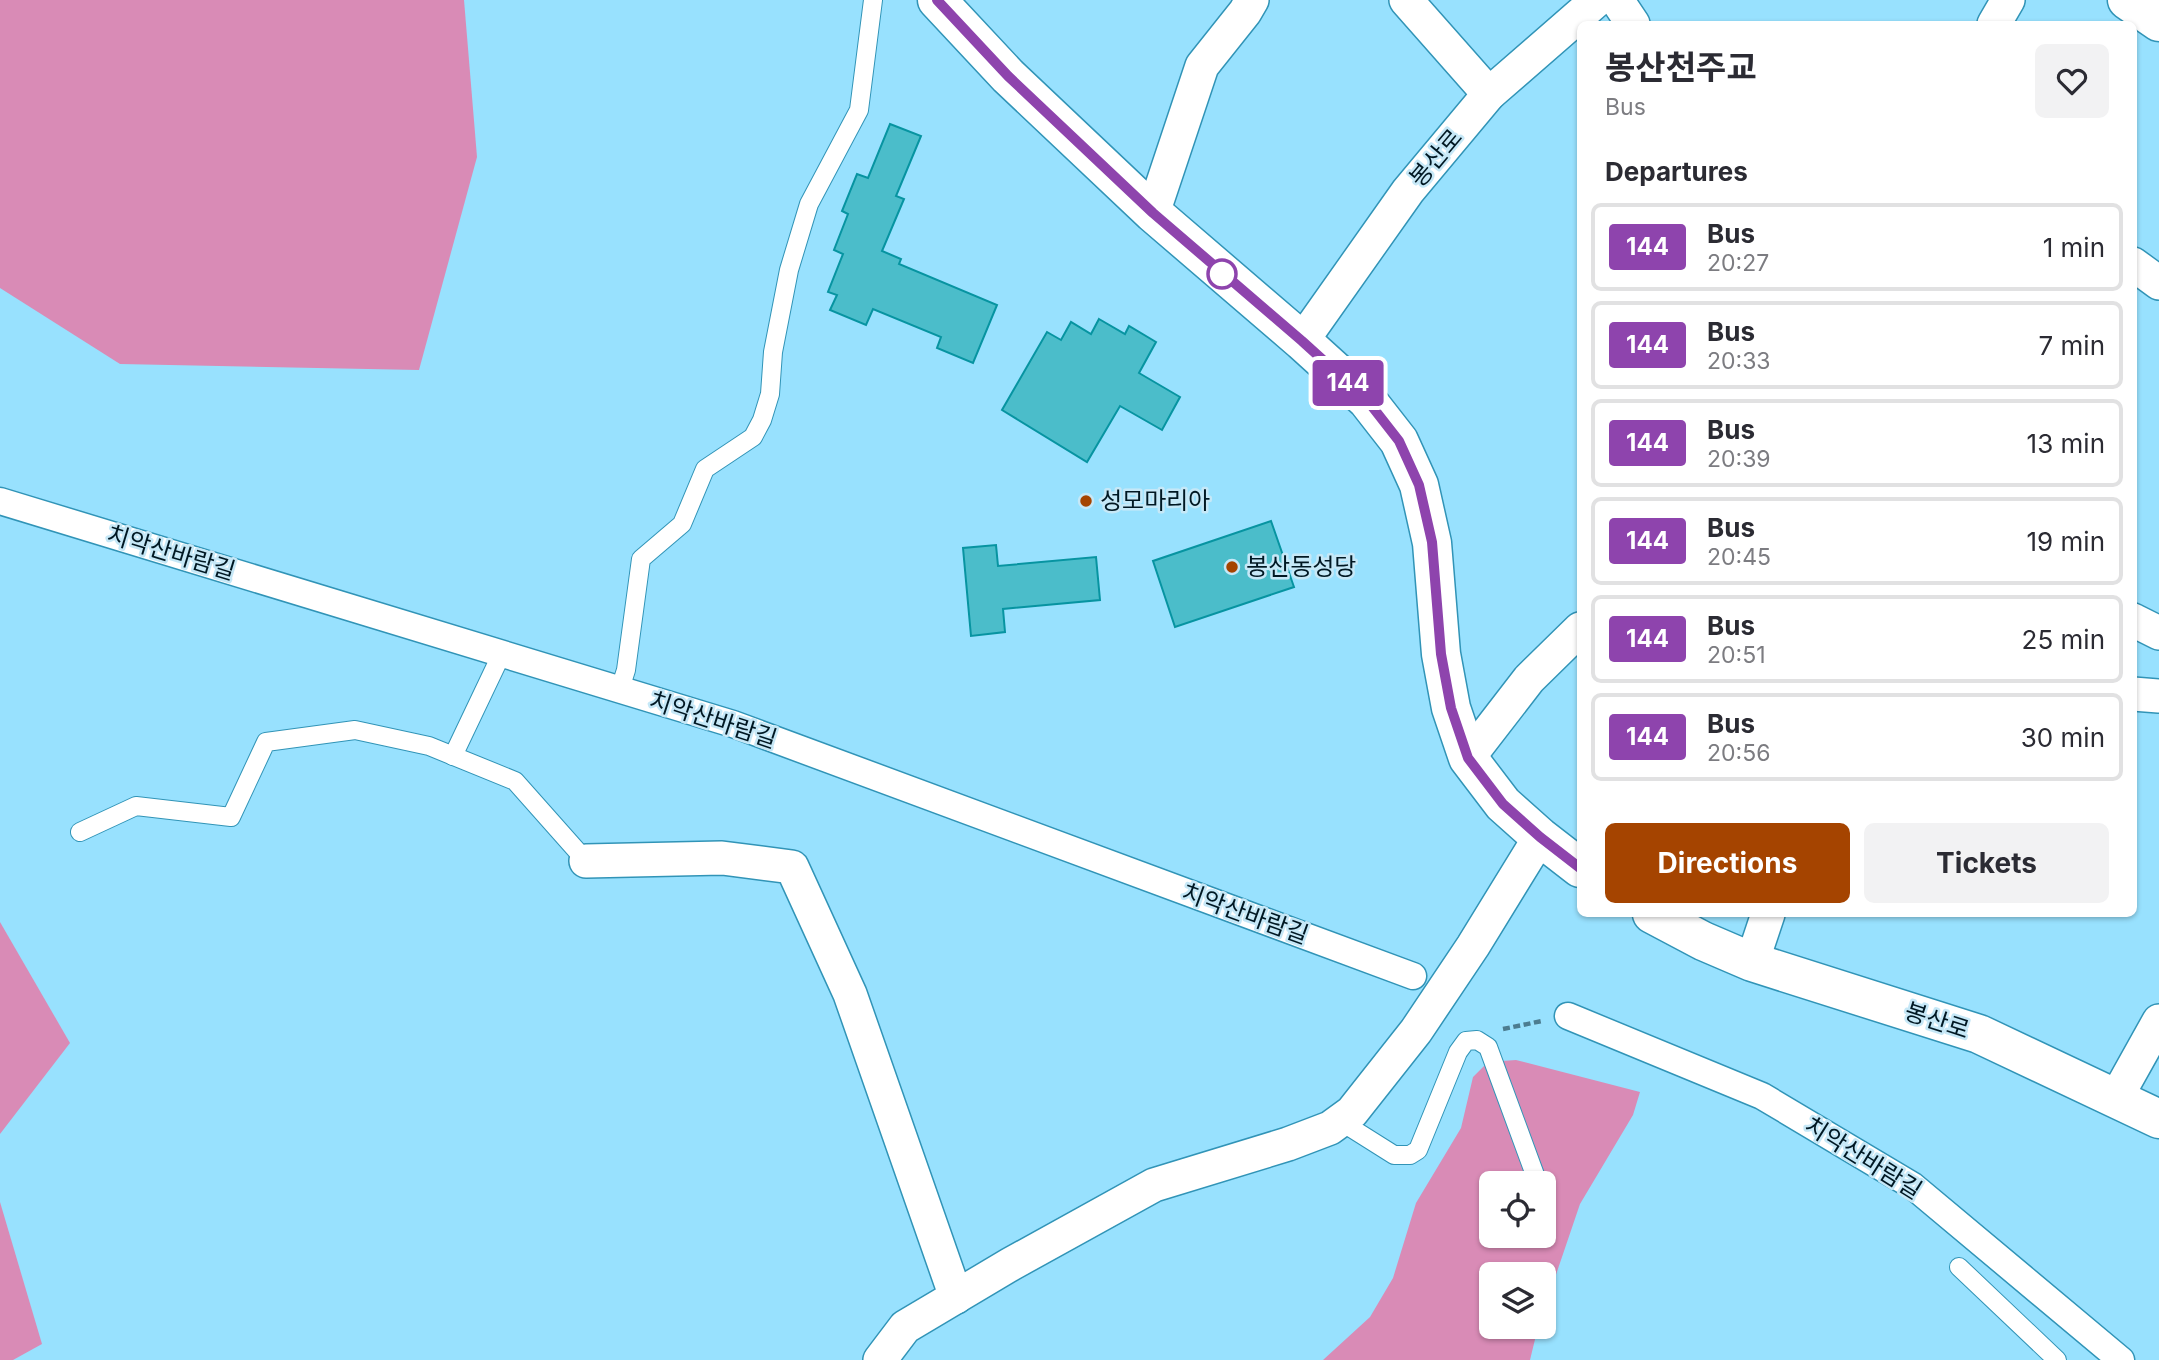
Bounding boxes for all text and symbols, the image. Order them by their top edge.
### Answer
button: heart [2035,44,2109,118]
text: 봉산천주교 [1605,47,1757,87]
text: Bus [1605,93,1646,121]
street label: 봉산로 [1403,123,1468,192]
text: Departures [1605,156,1748,187]
text: Bus [1707,218,1755,249]
text: 144 [1626,232,1669,261]
text: 1 min [2043,232,2105,263]
text: 20:27 [1707,249,1769,277]
unlabelled marker [1207,259,1237,289]
text: Bus [1707,316,1755,347]
text: 144 [1626,330,1669,359]
text: 7 min [2039,330,2105,361]
text: 20:33 [1707,347,1771,375]
line badge: 144 [1308,360,1388,406]
text: 144 [1327,368,1369,397]
text: Bus [1707,414,1755,445]
text: 144 [1626,428,1669,457]
text: 13 min [2027,428,2105,459]
text: 20:39 [1707,445,1771,473]
place label: 성모마리아 [1100,486,1210,515]
marker: 성모마리아 [1078,493,1094,509]
text: Bus [1707,512,1755,543]
street label: 치악산바람길 [104,519,239,586]
text: 144 [1626,526,1669,555]
text: 19 min [2027,526,2105,557]
text: 20:45 [1707,543,1771,571]
place label: 봉산동성당 [1246,552,1356,581]
marker: 봉산동성당 [1224,559,1240,575]
text: Bus [1707,610,1755,641]
text: 144 [1626,624,1669,653]
text: 25 min [2022,624,2105,655]
text: 20:51 [1707,641,1766,669]
street label: 치악산바람길 [646,685,781,754]
text: Bus [1707,708,1755,739]
text: 144 [1626,722,1669,751]
text: 30 min [2021,722,2105,753]
text: 20:56 [1707,739,1770,767]
button: Directions [1605,823,1850,903]
button: Tickets [1864,823,2109,903]
street label: 치악산바람길 [1178,877,1312,950]
street label: 봉산로 [1901,996,1973,1045]
street label: 치악산바람길 [1799,1110,1927,1205]
map controls [1479,1171,1556,1339]
button: locate [1479,1171,1556,1248]
button: layers [1479,1262,1556,1339]

